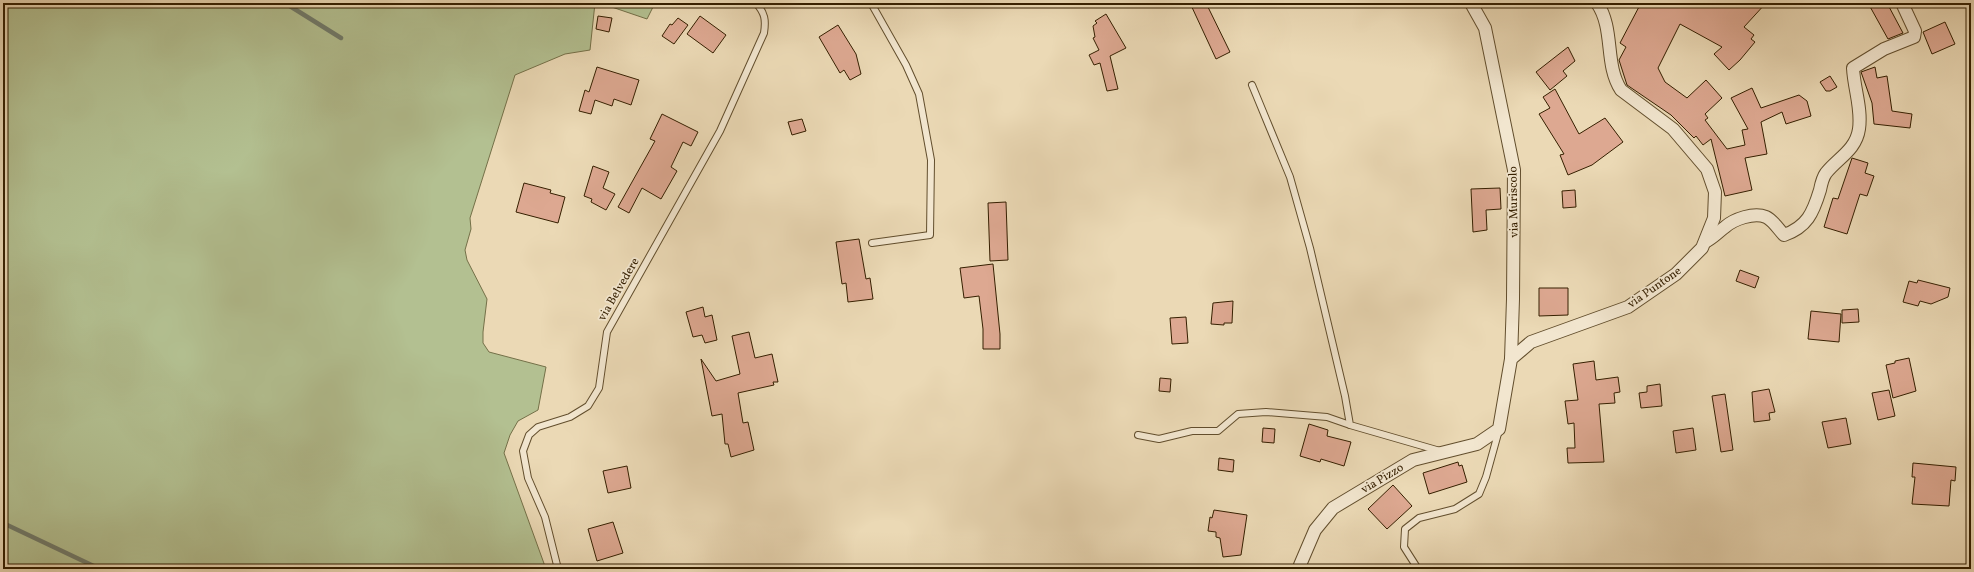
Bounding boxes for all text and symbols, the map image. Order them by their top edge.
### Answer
street label: via Muriscolo [1505,166,1523,238]
street label: via Belvedere [594,255,643,324]
street label: via Puntone [1624,263,1685,312]
street label: via Pizzo [1358,460,1407,498]

